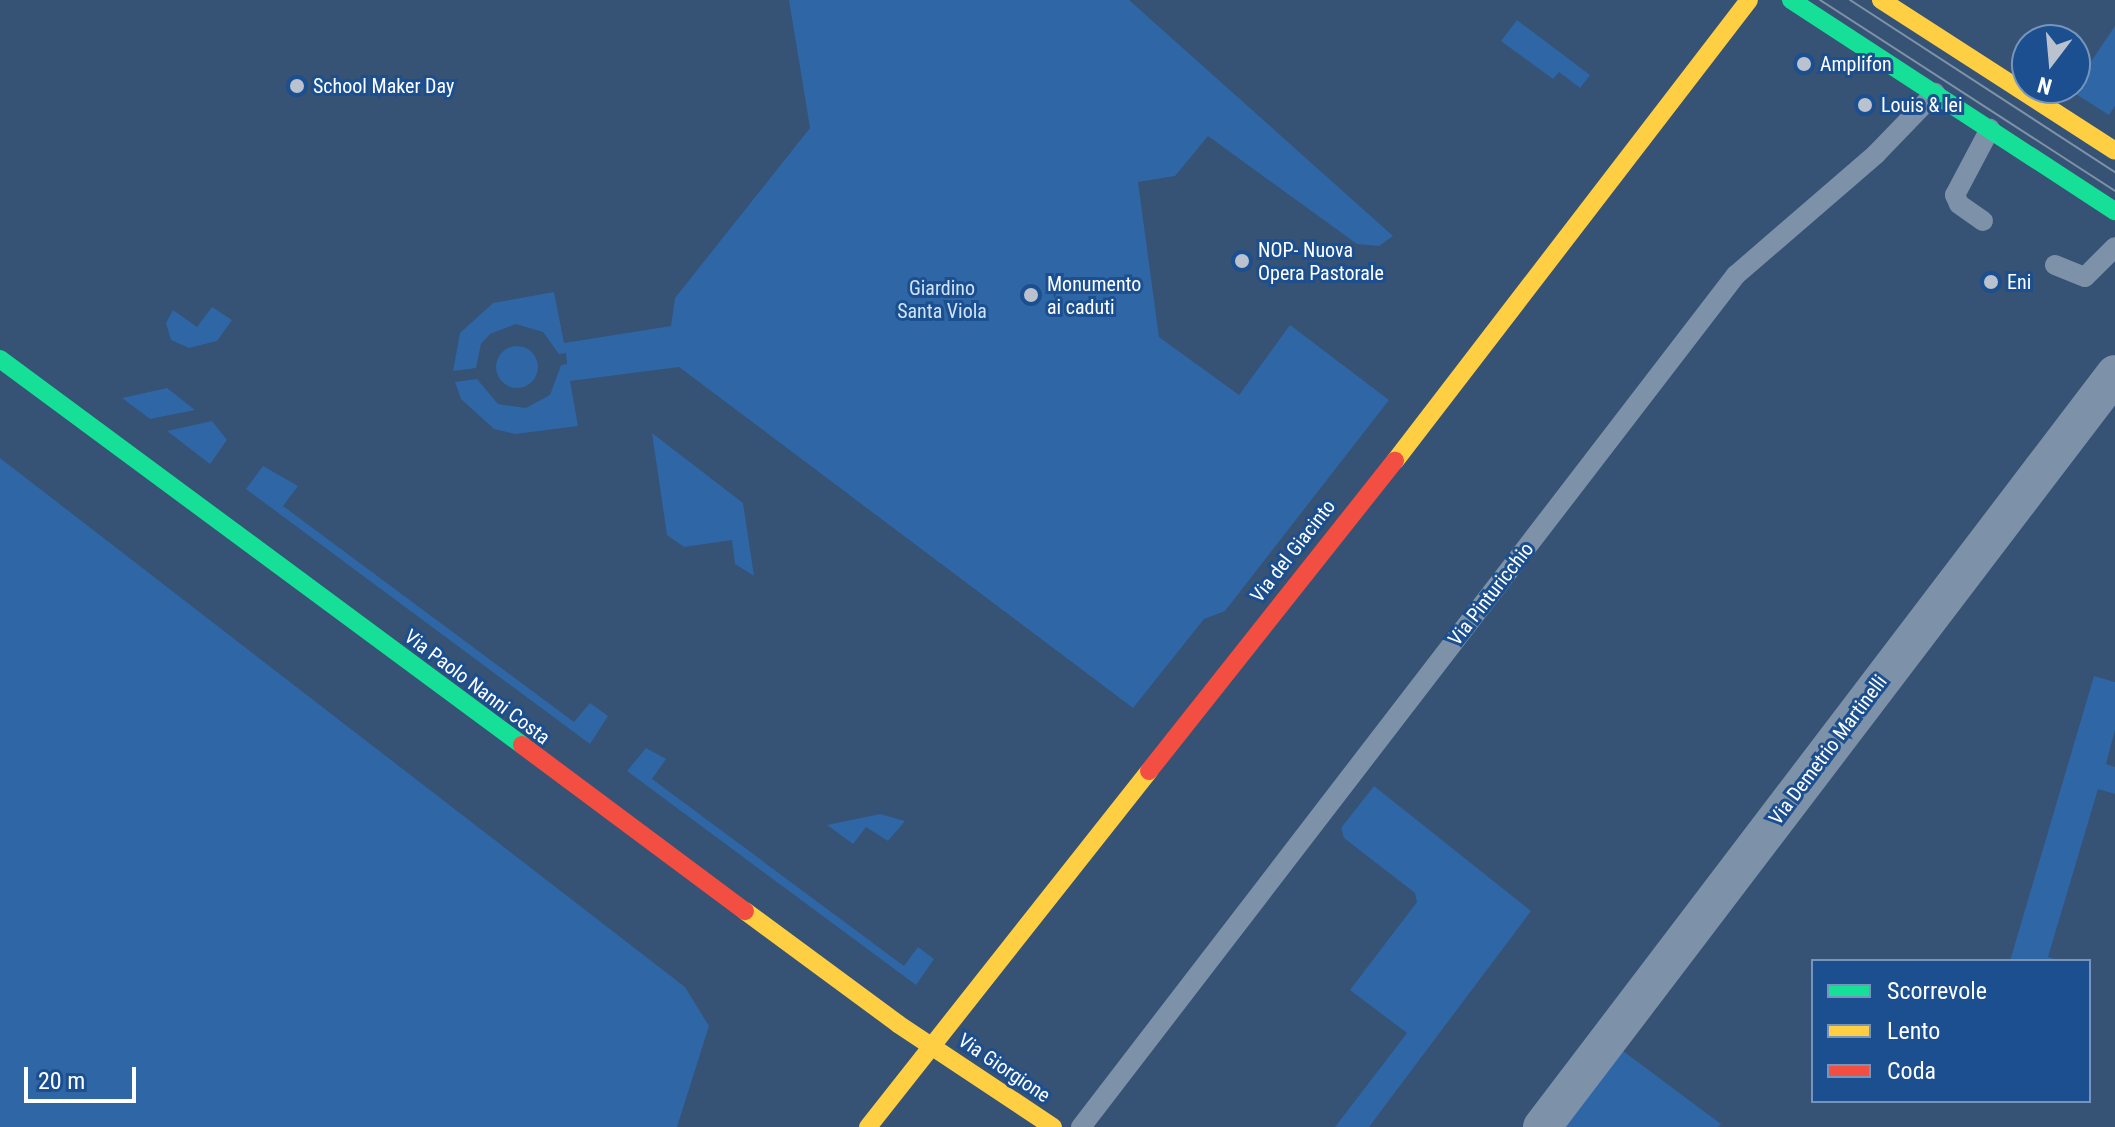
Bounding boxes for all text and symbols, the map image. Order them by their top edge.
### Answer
north arrow [2011,24,2091,104]
place label: Amplifon [1820,52,1892,76]
marker: Amplifon [1795,55,1813,73]
text: N [2035,72,2055,100]
place label: School Maker Day [313,74,454,98]
marker: School Maker Day [288,77,306,95]
place label: Louis & lei [1881,93,1963,117]
marker: Louis & lei [1856,96,1874,114]
place label: NOP- Nuova Opera Pastorale [1258,238,1384,285]
marker: NOP- Nuova Opera Pastorale [1233,252,1251,270]
place label: Eni [2007,270,2031,294]
place label: Monumento ai caduti [1047,272,1141,319]
marker: Eni [1982,273,2000,291]
park label: Giardino Santa Viola [897,276,987,323]
marker: Monumento ai caduti [1022,286,1040,304]
street label: Via del Giacinto [1245,495,1341,607]
street label: Via Pinturicchio [1443,538,1539,650]
street label: Via Paolo Nanni Costa [399,624,555,750]
street label: Via Demetrio Martinelli [1764,670,1892,830]
legend [1811,959,2091,1103]
text: Scorrevole [1887,977,1987,1005]
text: Lento [1887,1017,1940,1045]
street label: Via Giorgione [953,1028,1055,1108]
scale bar [28,1051,140,1101]
text: Coda [1887,1057,1936,1085]
text: 20 m [38,1067,85,1095]

